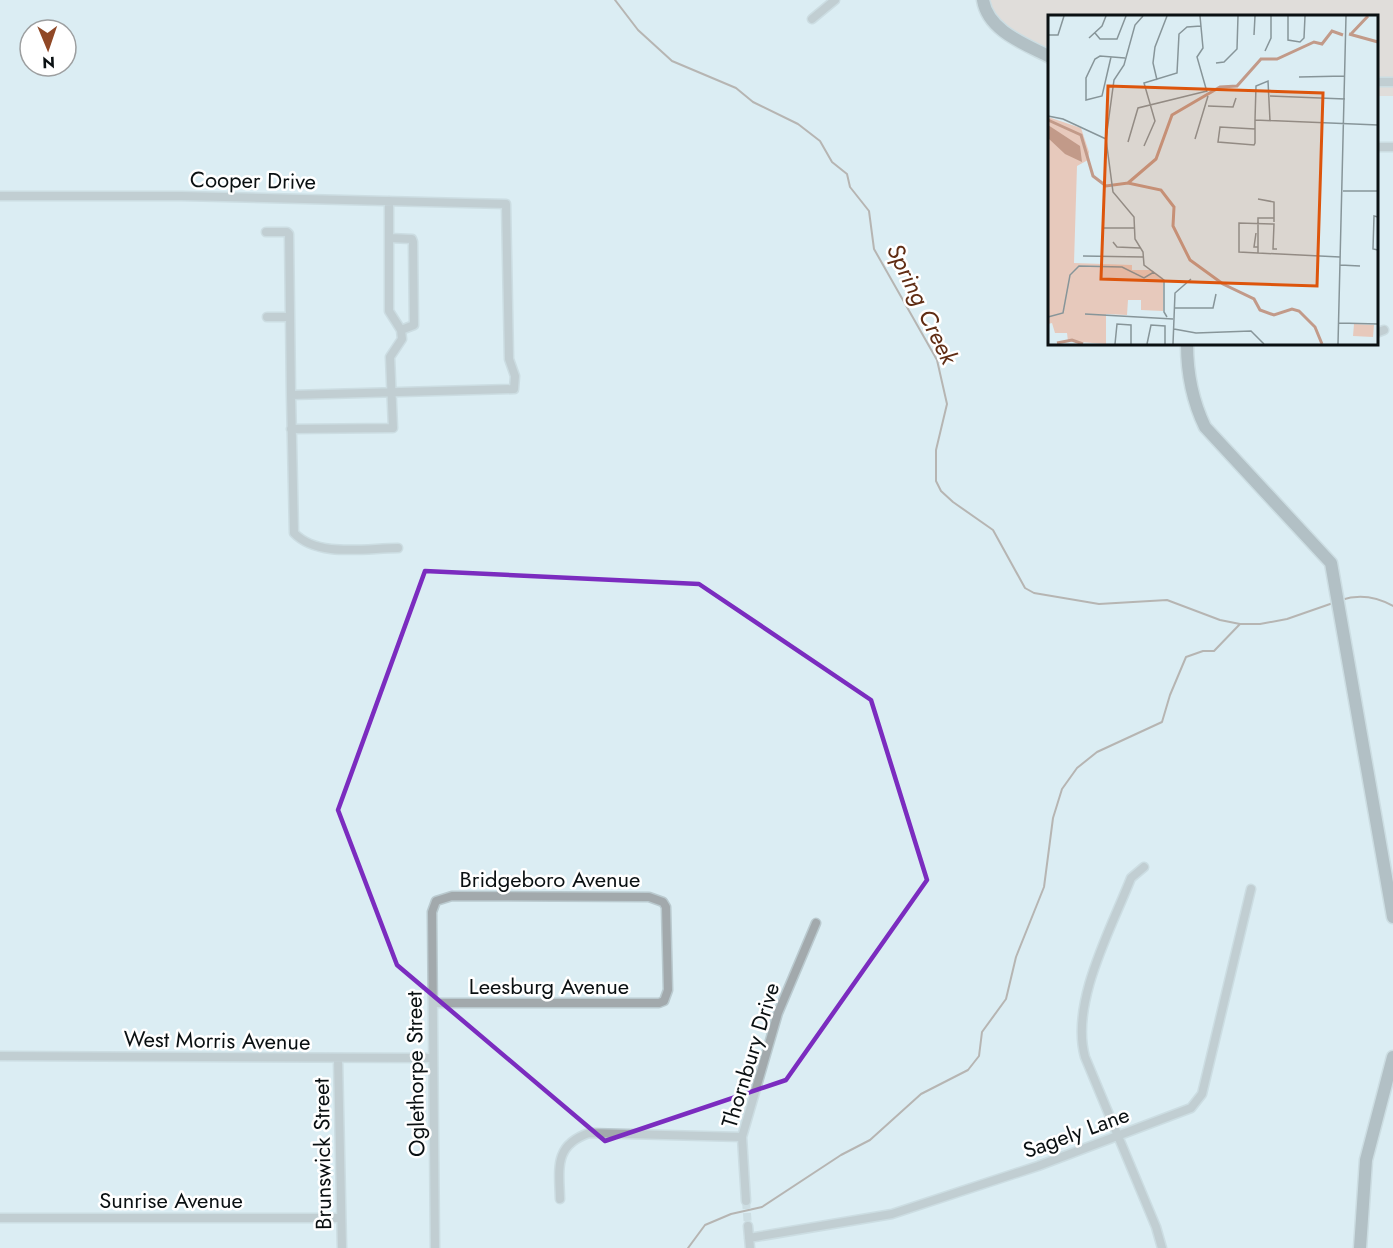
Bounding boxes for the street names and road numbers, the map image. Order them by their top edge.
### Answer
street label: Cooper Drive [190,163,316,197]
street label: Bridgeboro Avenue [460,863,640,895]
street label: Leesburg Avenue [469,970,629,1002]
street label: Thornbury Drive [713,978,787,1132]
street label: Oglethorpe Street [398,990,432,1157]
street label: West Morris Avenue [123,1022,311,1058]
street label: Brunswick Street [305,1077,339,1230]
street label: Sagely Lane [1018,1098,1134,1166]
street label: Sunrise Avenue [99,1184,243,1216]

